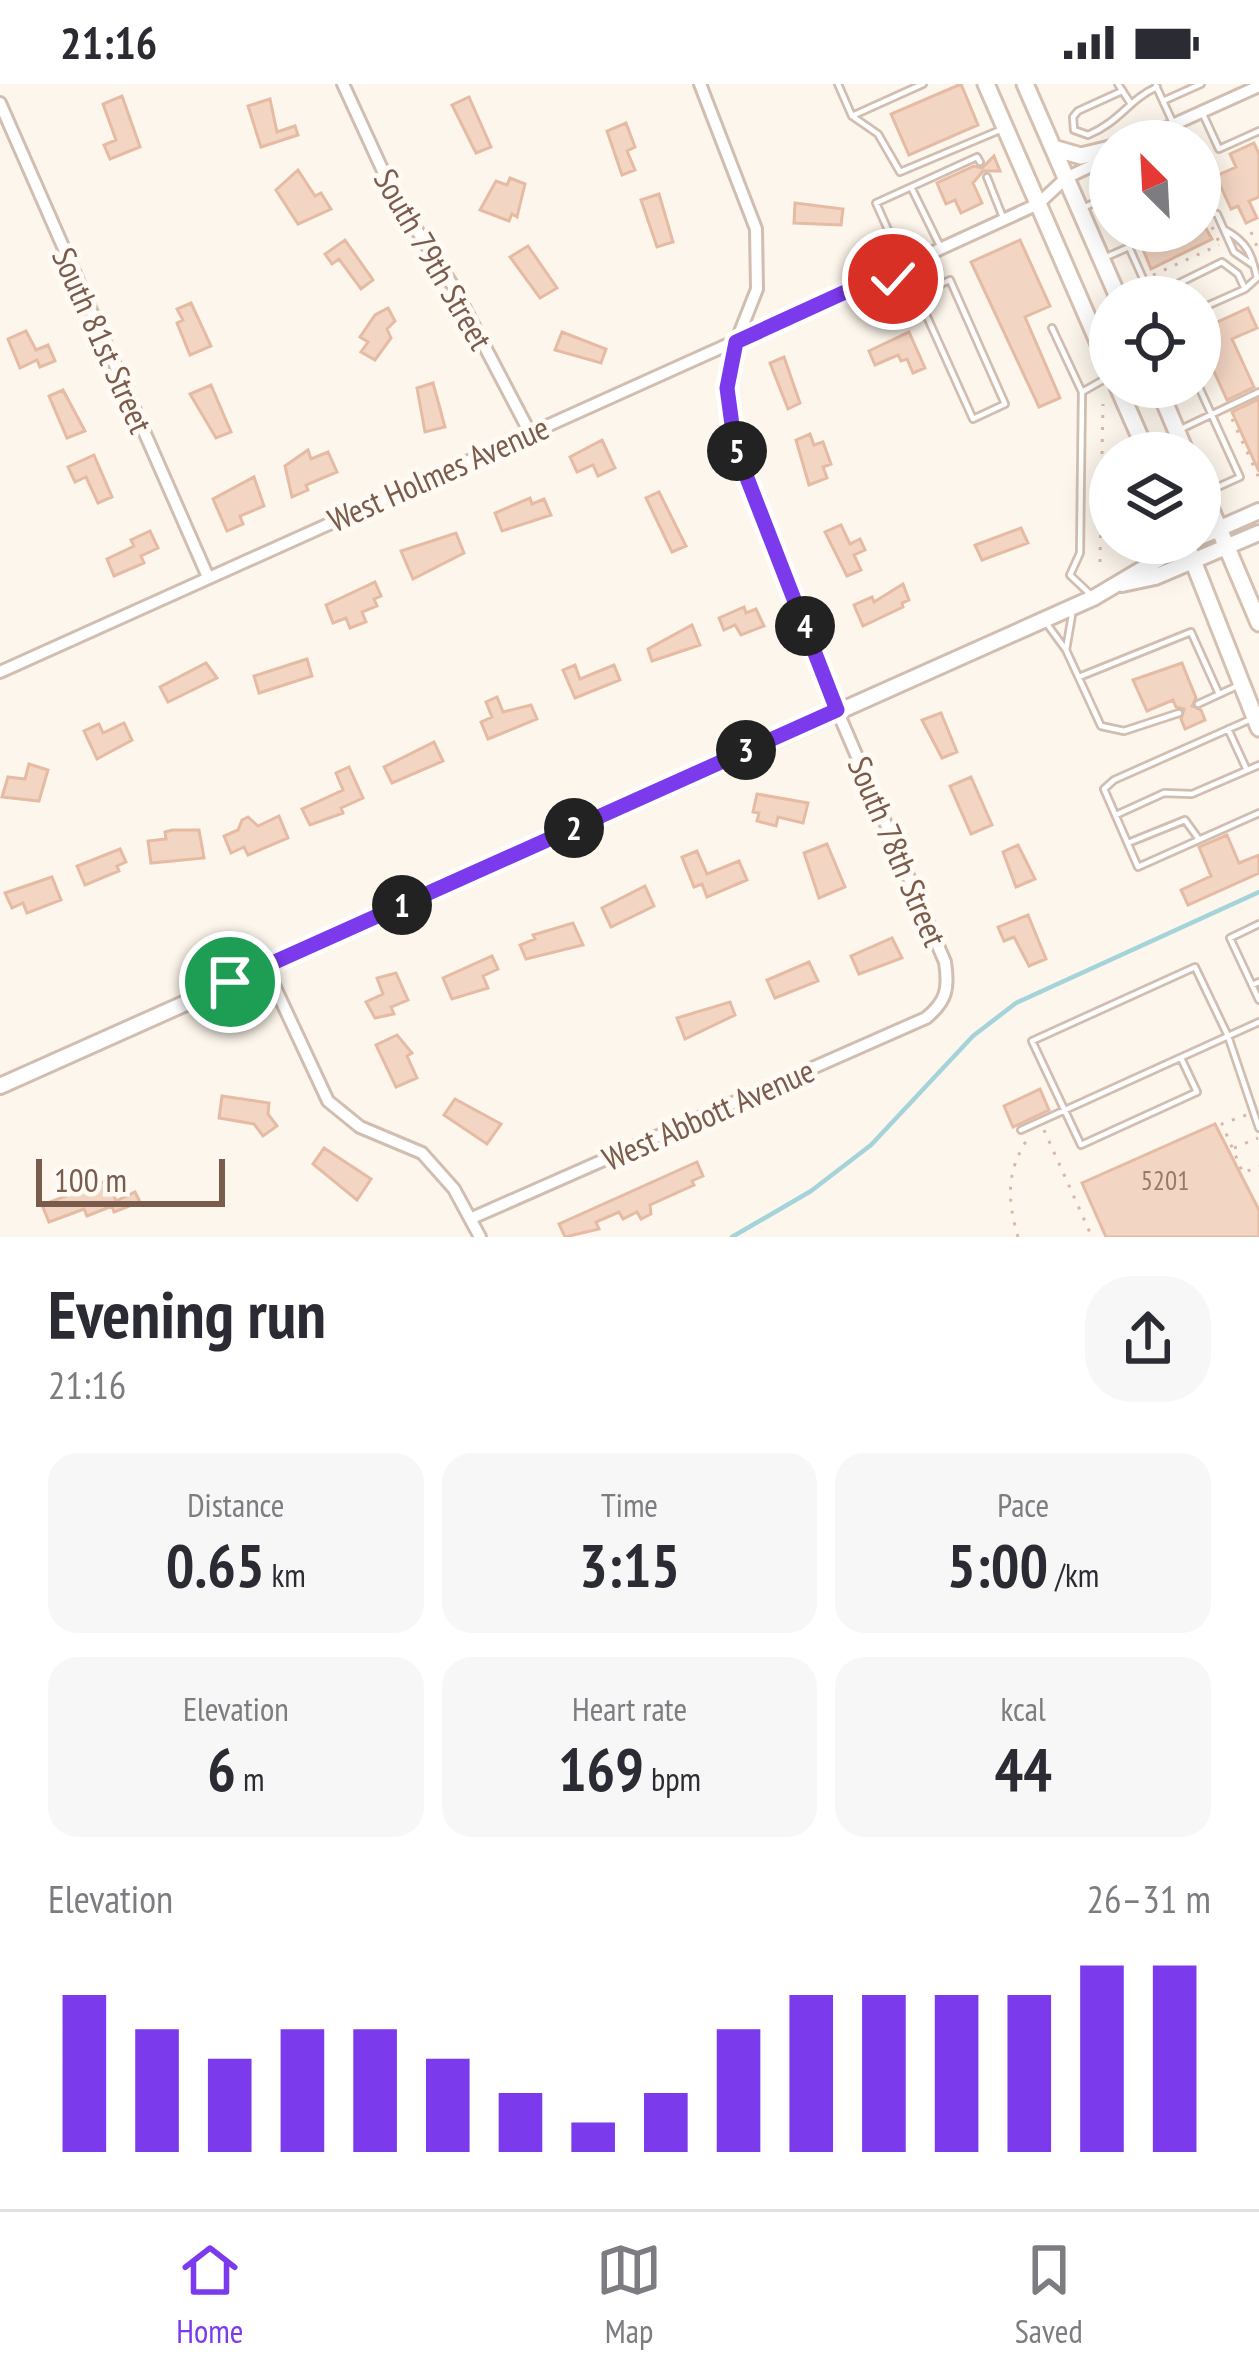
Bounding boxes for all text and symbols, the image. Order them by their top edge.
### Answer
text: 21:16 [60,13,157,71]
north arrow [1089,120,1221,252]
map controls [1089,120,1221,564]
street label: South 79th Street [365,161,503,357]
pin [842,228,944,330]
street label: South 81st Street [43,241,163,439]
icon: check [860,246,926,312]
button: locate [1089,276,1221,408]
street label: West Holmes Avenue [321,405,555,541]
pin: 5 [707,421,767,481]
text: 5 [729,429,745,472]
button: layers [1089,432,1221,564]
pin: 4 [775,596,835,656]
text: 4 [797,604,813,647]
pin: 3 [716,720,776,780]
text: 3 [738,728,754,771]
street label: South 78th Street [839,750,957,952]
pin: 2 [544,798,604,858]
text: 2 [566,806,582,849]
pin: 1 [372,875,432,935]
text: 1 [394,883,410,926]
pin [179,931,281,1033]
icon: arrive [197,949,263,1015]
street label: West Abbott Avenue [595,1048,821,1180]
scale bar [36,1153,225,1206]
text: 100 m [54,1158,127,1201]
house number: 5201 [1141,1163,1189,1197]
text: Evening run [48,1271,326,1356]
button: share [1085,1276,1211,1402]
text: 21:16 [48,1359,126,1410]
text: Distance [187,1483,284,1526]
text: Time [601,1483,658,1526]
text: Pace [997,1483,1049,1526]
text: 0.65 [166,1526,265,1604]
text: 3:15 [579,1526,680,1604]
text: 5:00 [947,1526,1048,1604]
text: km [265,1553,306,1596]
text: /km [1048,1553,1099,1596]
text: Elevation [183,1687,289,1730]
text: Heart rate [572,1687,687,1730]
text: kcal [1001,1687,1046,1730]
text: 6 [207,1730,236,1808]
text: 169 [558,1730,644,1808]
text: 44 [994,1730,1052,1808]
text: m [236,1757,264,1800]
text: bpm [644,1757,701,1800]
text: Elevation [48,1873,173,1924]
text: 26–31 m [1086,1873,1211,1924]
tab: Home [176,2237,243,2352]
tab: Map [596,2237,662,2352]
tab: Saved [1015,2237,1083,2352]

